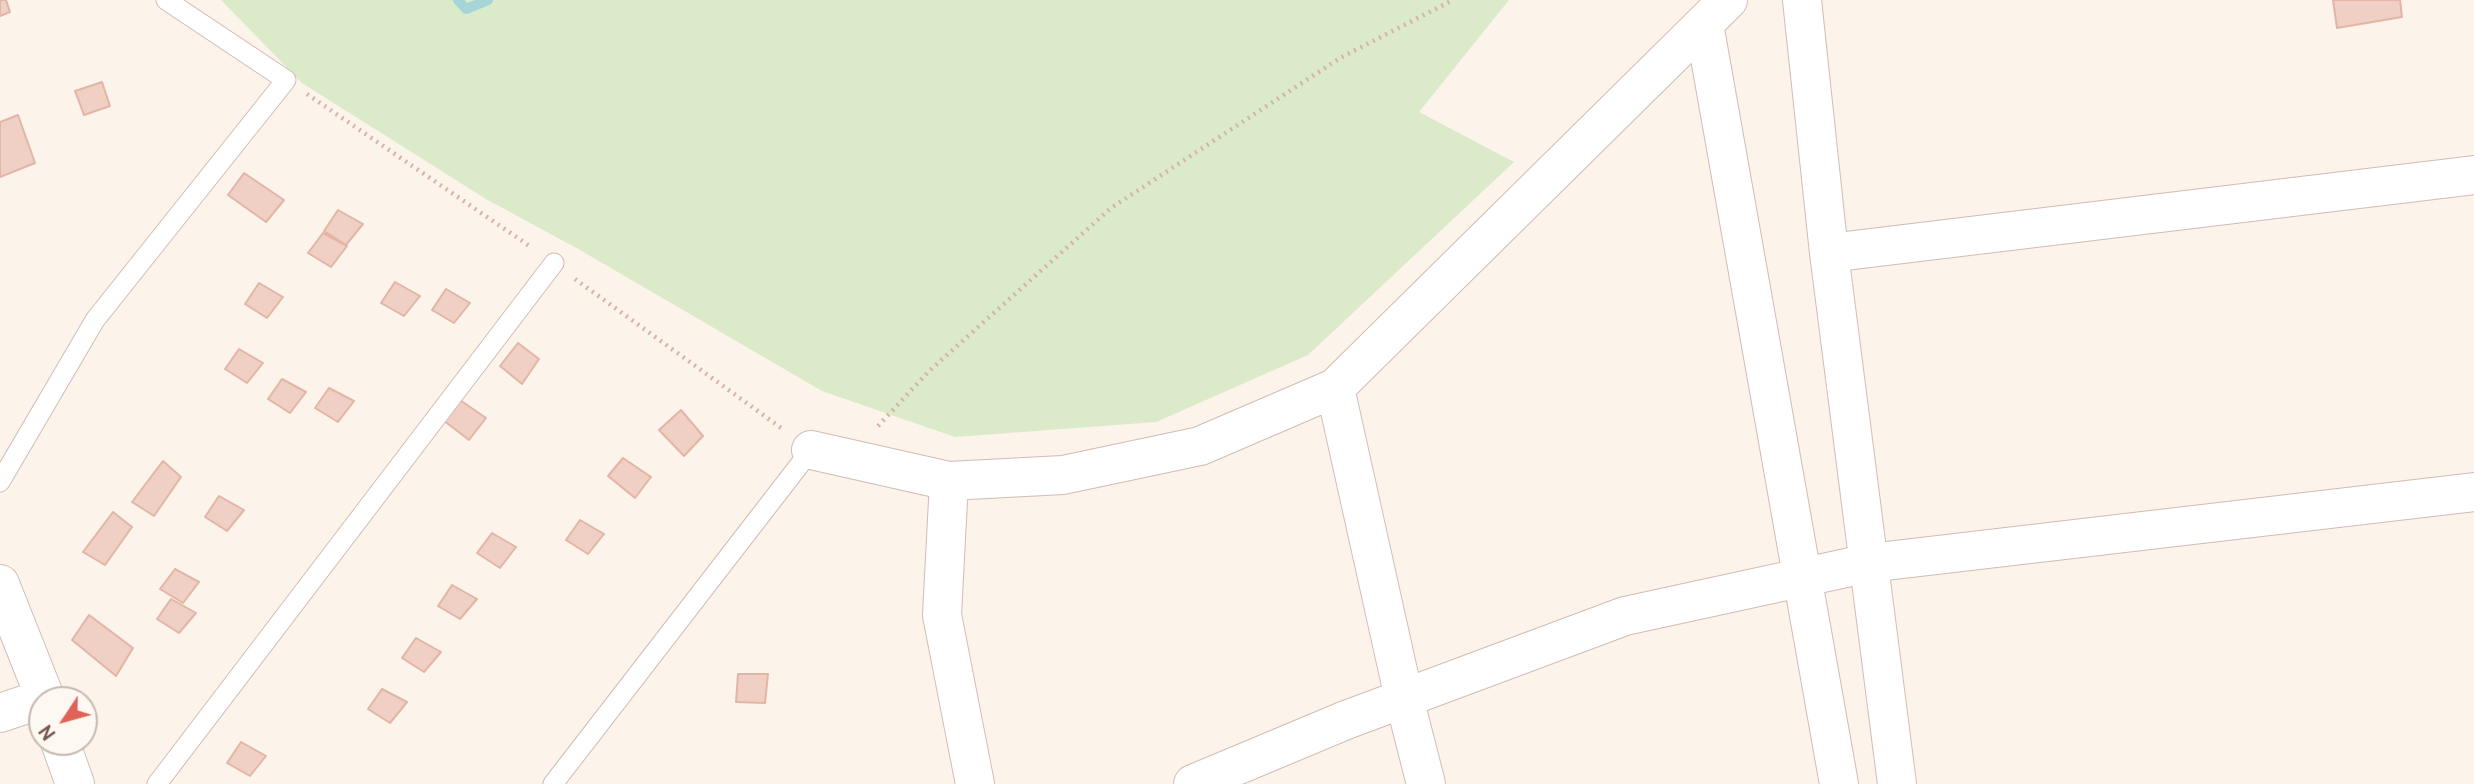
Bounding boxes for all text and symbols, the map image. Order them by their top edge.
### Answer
north arrow [28,686,98,756]
text: N [34,720,60,745]

